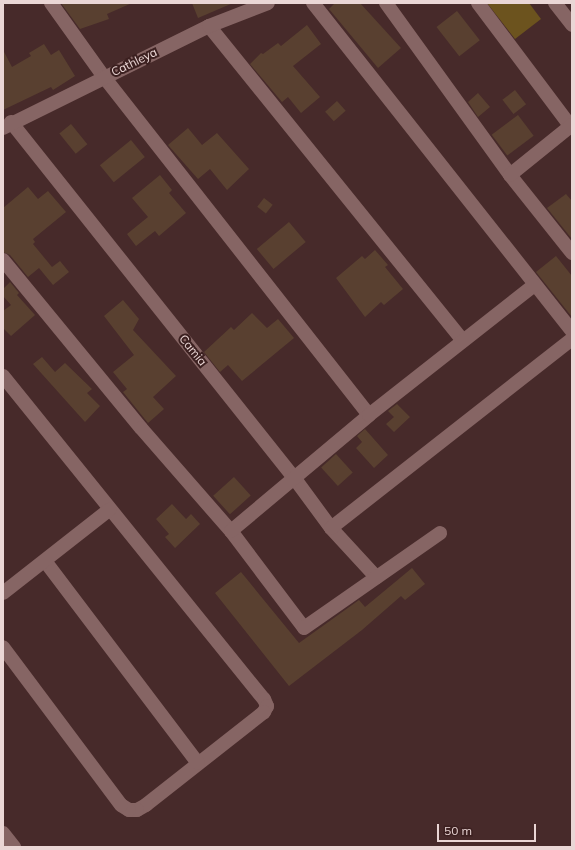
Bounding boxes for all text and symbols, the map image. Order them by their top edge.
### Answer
street label: Cathleya [109,45,159,79]
street label: Camia [176,332,210,368]
scale bar [439,816,538,842]
text: 50 m [444,823,472,838]

